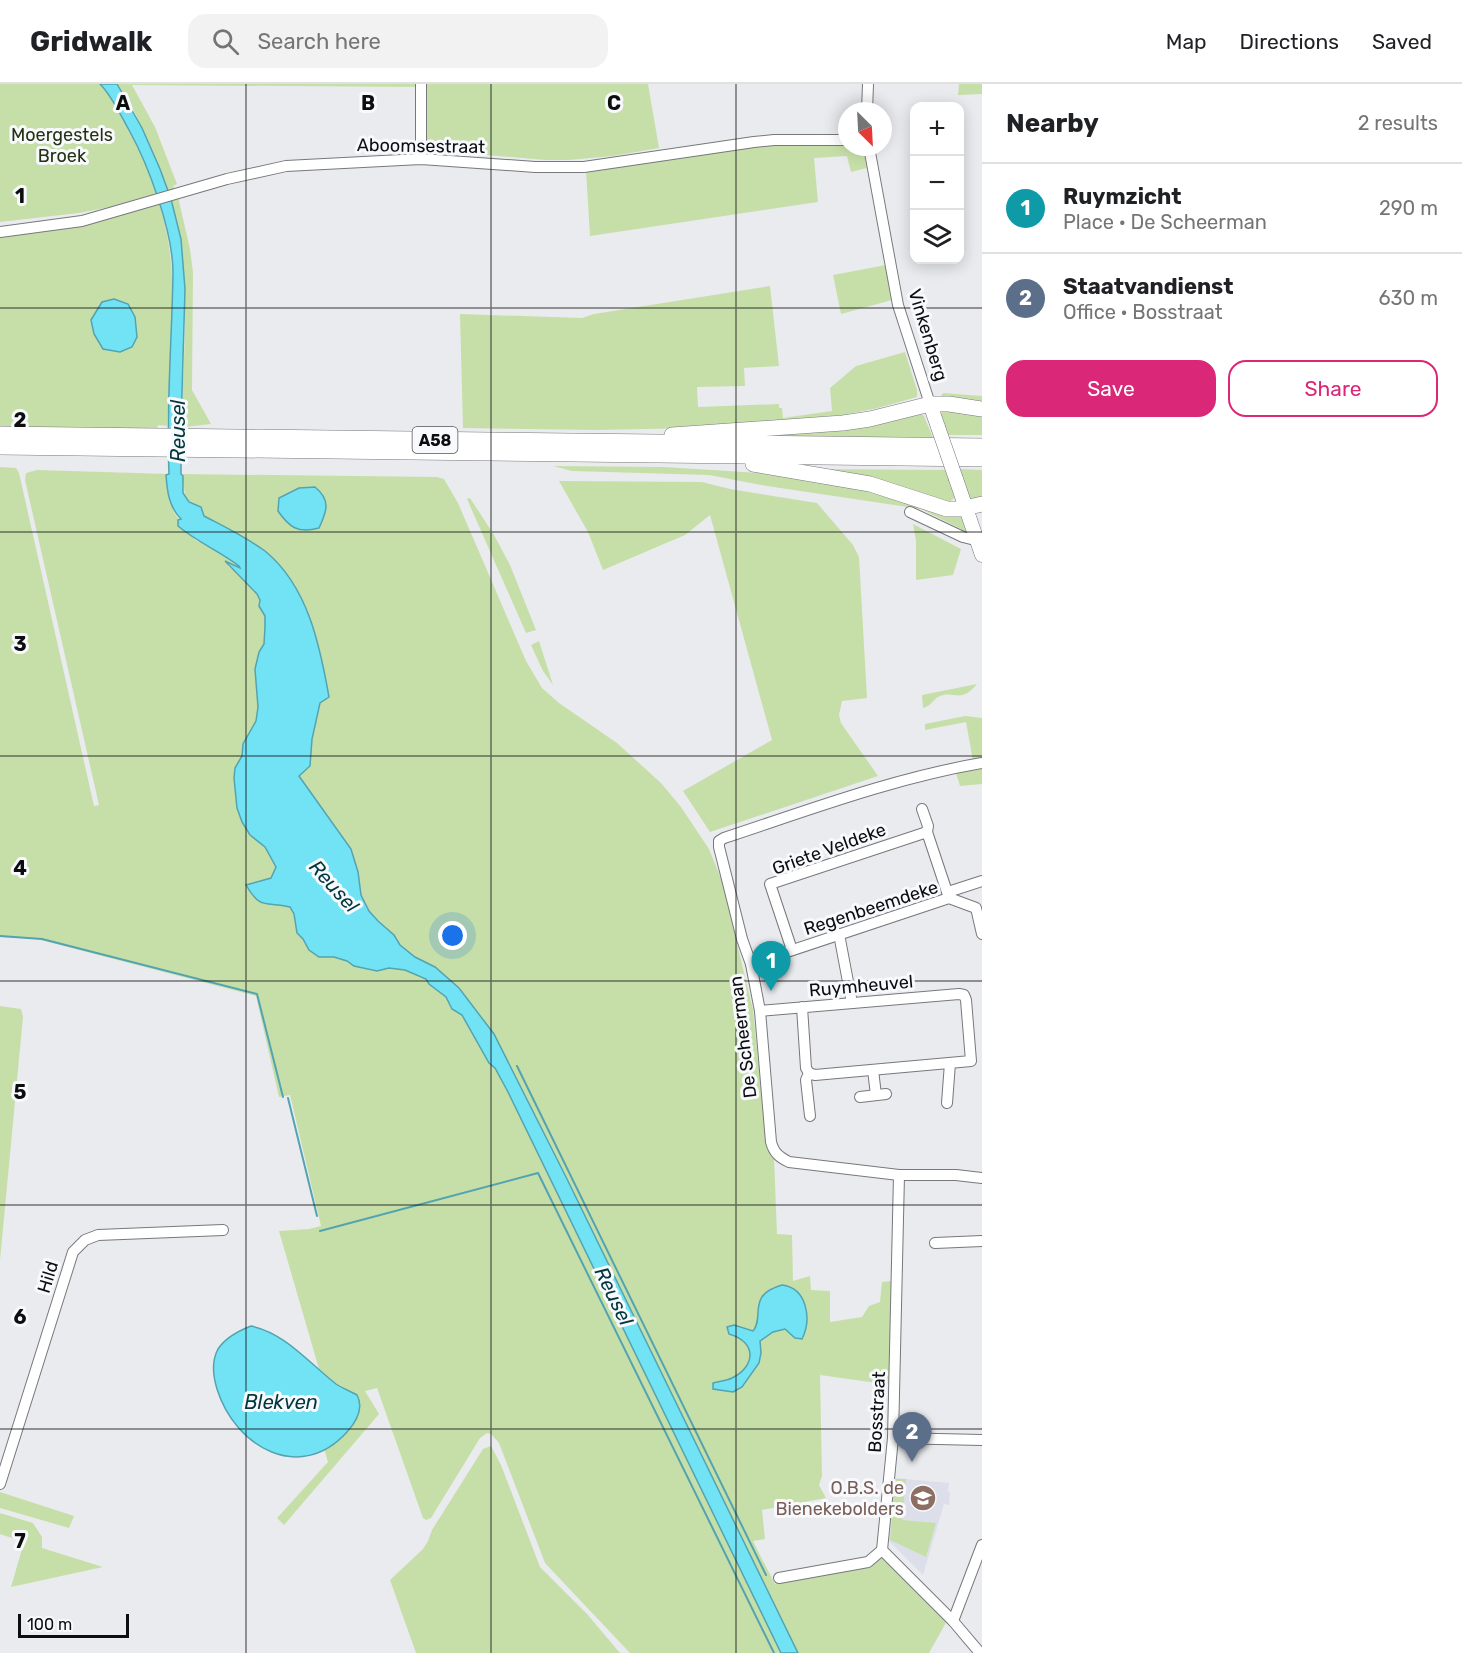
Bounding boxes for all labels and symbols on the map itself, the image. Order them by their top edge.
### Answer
text: A [116,91,131,115]
text: B [361,91,375,115]
text: C [607,91,621,115]
north arrow [838,102,892,156]
park label: Moergestels Broek [11,124,113,167]
street label: Aboomsestraat [357,134,485,158]
text: 1 [15,184,25,208]
street label: Vinkenberg [904,286,952,384]
water label: Reusel [166,399,190,462]
text: 2 [14,408,27,432]
road number: A58 [412,427,458,453]
text: 3 [13,632,27,656]
street label: Griete Veldeke [769,818,889,880]
water label: Reusel [304,855,365,918]
text: 4 [13,856,27,880]
street label: Regenbeemdeke [801,876,941,940]
your location [438,921,467,950]
pin: 1 [752,942,790,991]
street label: Ruymheuvel [808,970,914,1002]
street label: De Scheerman [725,975,761,1099]
text: 5 [14,1080,27,1104]
street label: Hild [33,1258,63,1296]
water label: Reusel [590,1263,639,1330]
text: 6 [13,1305,27,1329]
street label: Bosstraat [864,1371,890,1453]
water label: Blekven [244,1390,318,1414]
pin: 2 [892,1412,932,1462]
place label: O.B.S. de Bienekebolders [775,1477,904,1520]
school or university icon: O.B.S. de Bienekebolders [908,1483,938,1513]
text: 7 [14,1529,26,1553]
scale bar [18,1611,129,1638]

